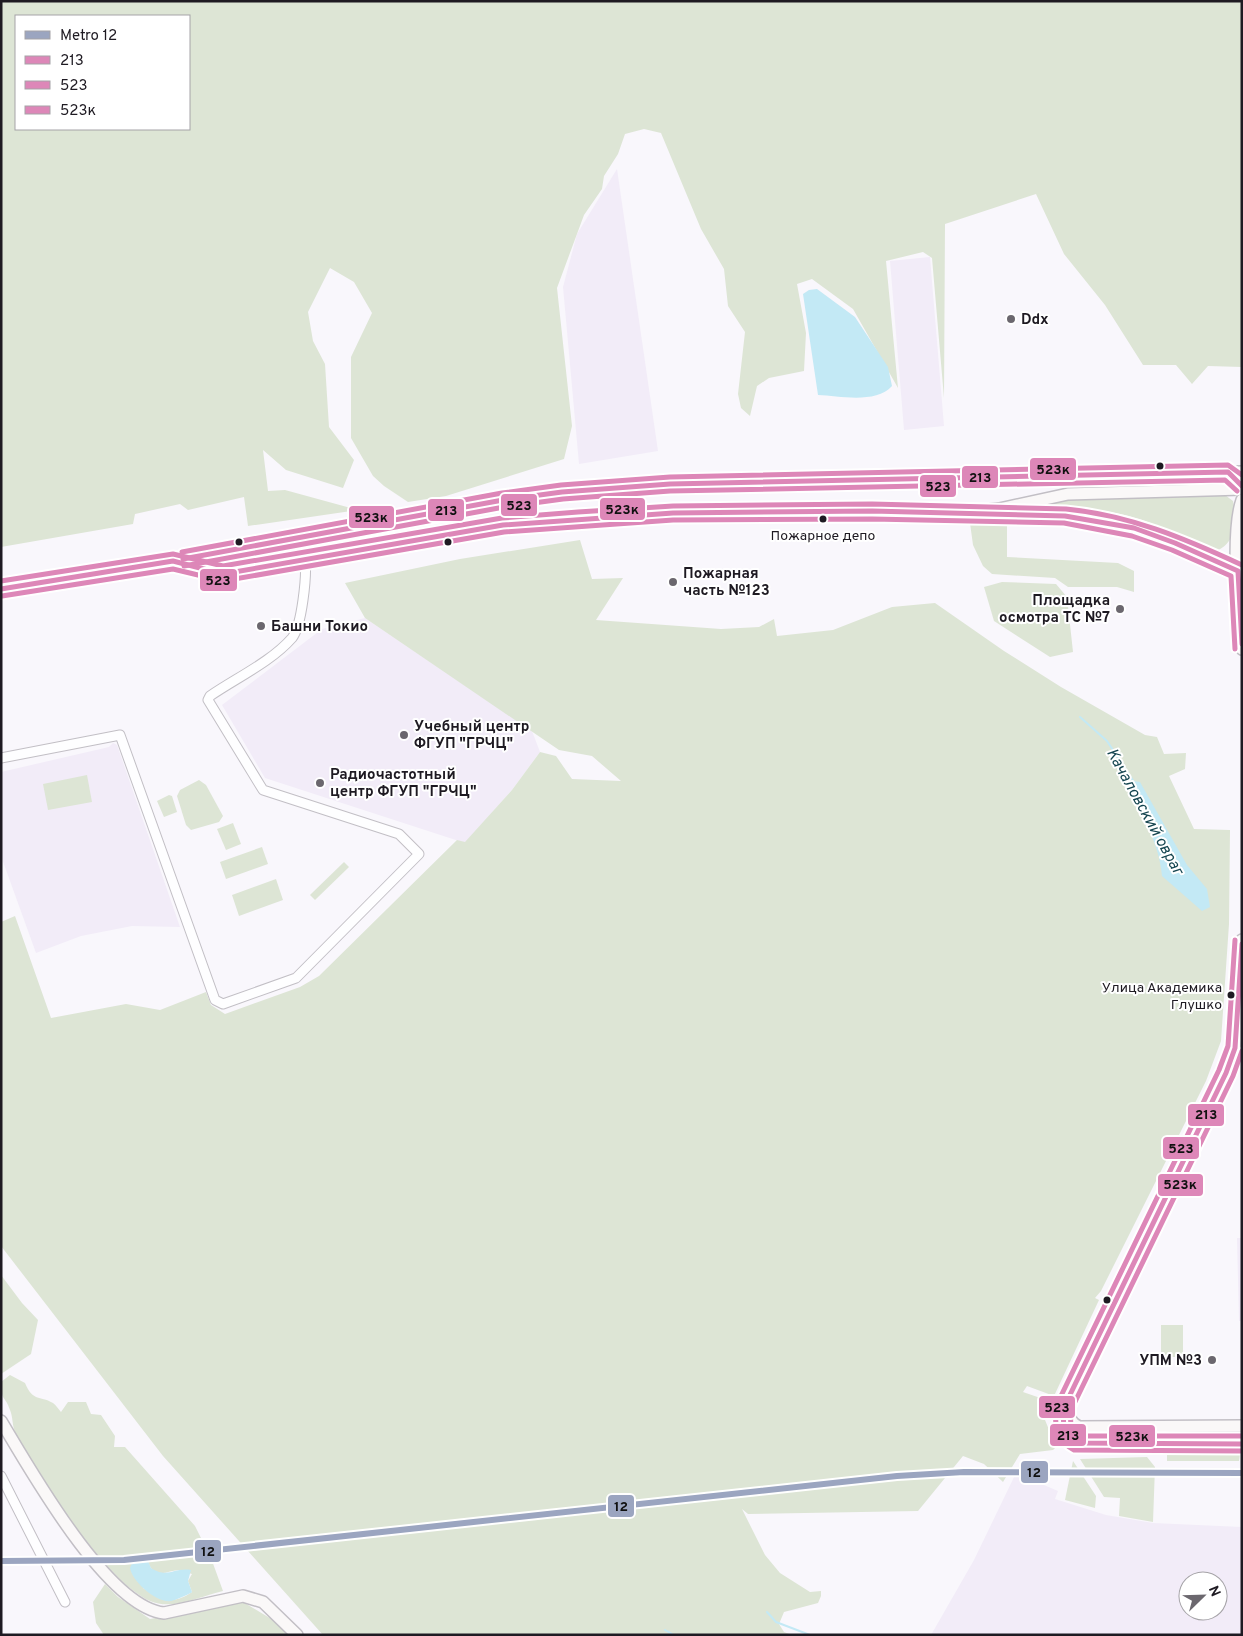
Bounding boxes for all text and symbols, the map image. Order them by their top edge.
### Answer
legend [15,15,190,130]
text: Metro 12 [60,27,117,46]
text: 213 [60,52,84,71]
text: 523 [60,77,87,96]
text: 523к [60,102,96,121]
place label: Ddx [1021,311,1049,330]
marker: Ddx [1005,313,1017,325]
line badge: 523к [1029,457,1077,481]
unlabelled marker [1155,461,1165,471]
text: 523к [1036,462,1070,479]
line badge: 213 [961,465,999,489]
text: 213 [969,470,991,487]
line badge: 523 [919,474,957,498]
text: 523 [925,479,951,496]
line badge: 523 [500,493,538,517]
line badge: 523к [599,497,646,521]
line badge: 213 [427,498,465,522]
text: 523 [506,498,532,515]
text: 523к [605,502,639,519]
text: 213 [435,503,457,520]
line badge: 523к [348,505,395,529]
text: 523к [354,510,388,527]
marker: Пожарное депо [818,514,828,524]
place label: Пожарное депо [771,528,876,545]
unlabelled marker [234,537,244,547]
unlabelled marker [443,537,453,547]
place label: Пожарная часть №123 [683,565,770,601]
line badge: 523 [199,568,238,592]
text: 523 [205,573,231,590]
marker: Пожарная часть №123 [667,576,679,588]
place label: Площадка осмотра ТС №7 [999,592,1110,628]
marker: Площадка осмотра ТС №7 [1114,603,1126,615]
place label: Башни Токио [271,618,368,637]
marker: Башни Токио [255,620,267,632]
place label: Учебный центр ФГУП "ГРЧЦ" [414,718,529,754]
marker: Учебный центр ФГУП "ГРЧЦ" [398,729,410,741]
water label: Качаловский овраг [1101,745,1188,880]
place label: Радиочастотный центр ФГУП "ГРЧЦ" [330,766,477,802]
marker: Радиочастотный центр ФГУП "ГРЧЦ" [314,777,326,789]
place label: Улица Академика Глушко [1102,980,1222,1014]
marker: Улица Академика Глушко [1226,990,1236,1000]
line badge: 213 [1187,1103,1225,1127]
text: 213 [1195,1107,1217,1124]
line badge: 523 [1162,1136,1200,1160]
text: 523 [1168,1141,1194,1158]
line badge: 523к [1157,1173,1204,1197]
text: 523к [1163,1177,1197,1194]
unlabelled marker [1102,1295,1112,1305]
place label: УПМ №3 [1139,1352,1202,1371]
marker: УПМ №3 [1206,1354,1218,1366]
line badge: 523 [1038,1395,1076,1419]
text: 523 [1044,1400,1070,1417]
line badge: 213 [1049,1423,1087,1447]
line badge: 523к [1108,1424,1156,1448]
text: 213 [1057,1428,1079,1445]
text: 523к [1115,1429,1149,1446]
line badge: 12 [1020,1460,1049,1484]
text: 12 [1027,1465,1041,1482]
line badge: 12 [607,1494,635,1518]
text: 12 [614,1499,628,1516]
line badge: 12 [194,1539,222,1563]
text: 12 [201,1544,215,1561]
north arrow [1178,1571,1228,1621]
text: N [1204,1584,1223,1599]

